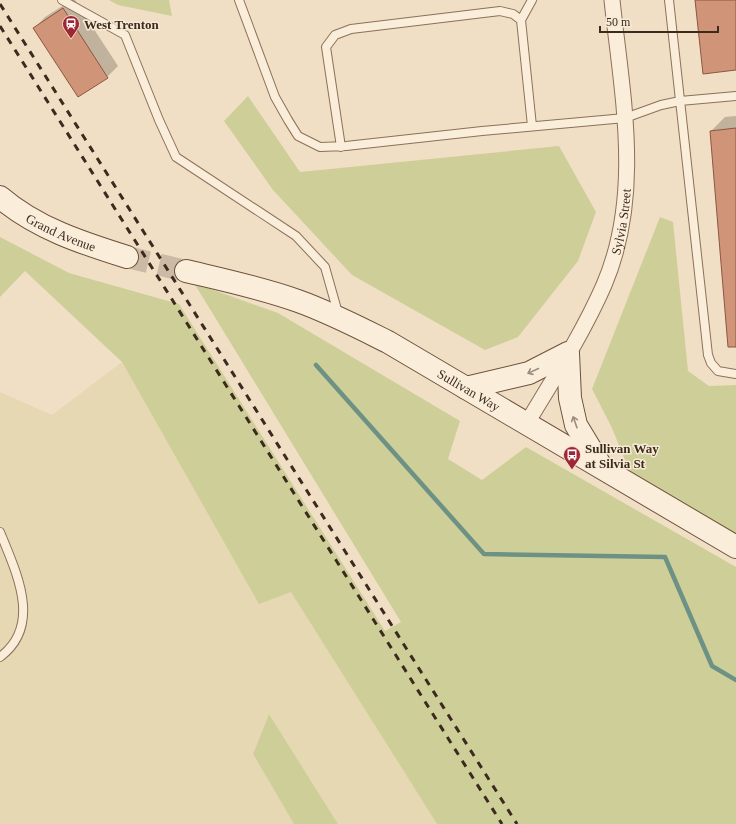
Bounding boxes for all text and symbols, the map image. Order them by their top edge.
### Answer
scale bar [600,8,718,34]
station icon: West Trenton [61,14,81,39]
text: 50 m [606,15,631,29]
place label: West Trenton [84,17,160,32]
street label: Sylvia Street [608,188,634,257]
street label: Grand Avenue [23,211,98,254]
street label: Sullivan Way [435,366,503,415]
one-way arrow [527,368,539,375]
one-way arrow [571,415,578,428]
place label: Sullivan Way at Silvia St [585,441,659,471]
bus stop icon: Sullivan Way at Silvia St [562,445,582,470]

